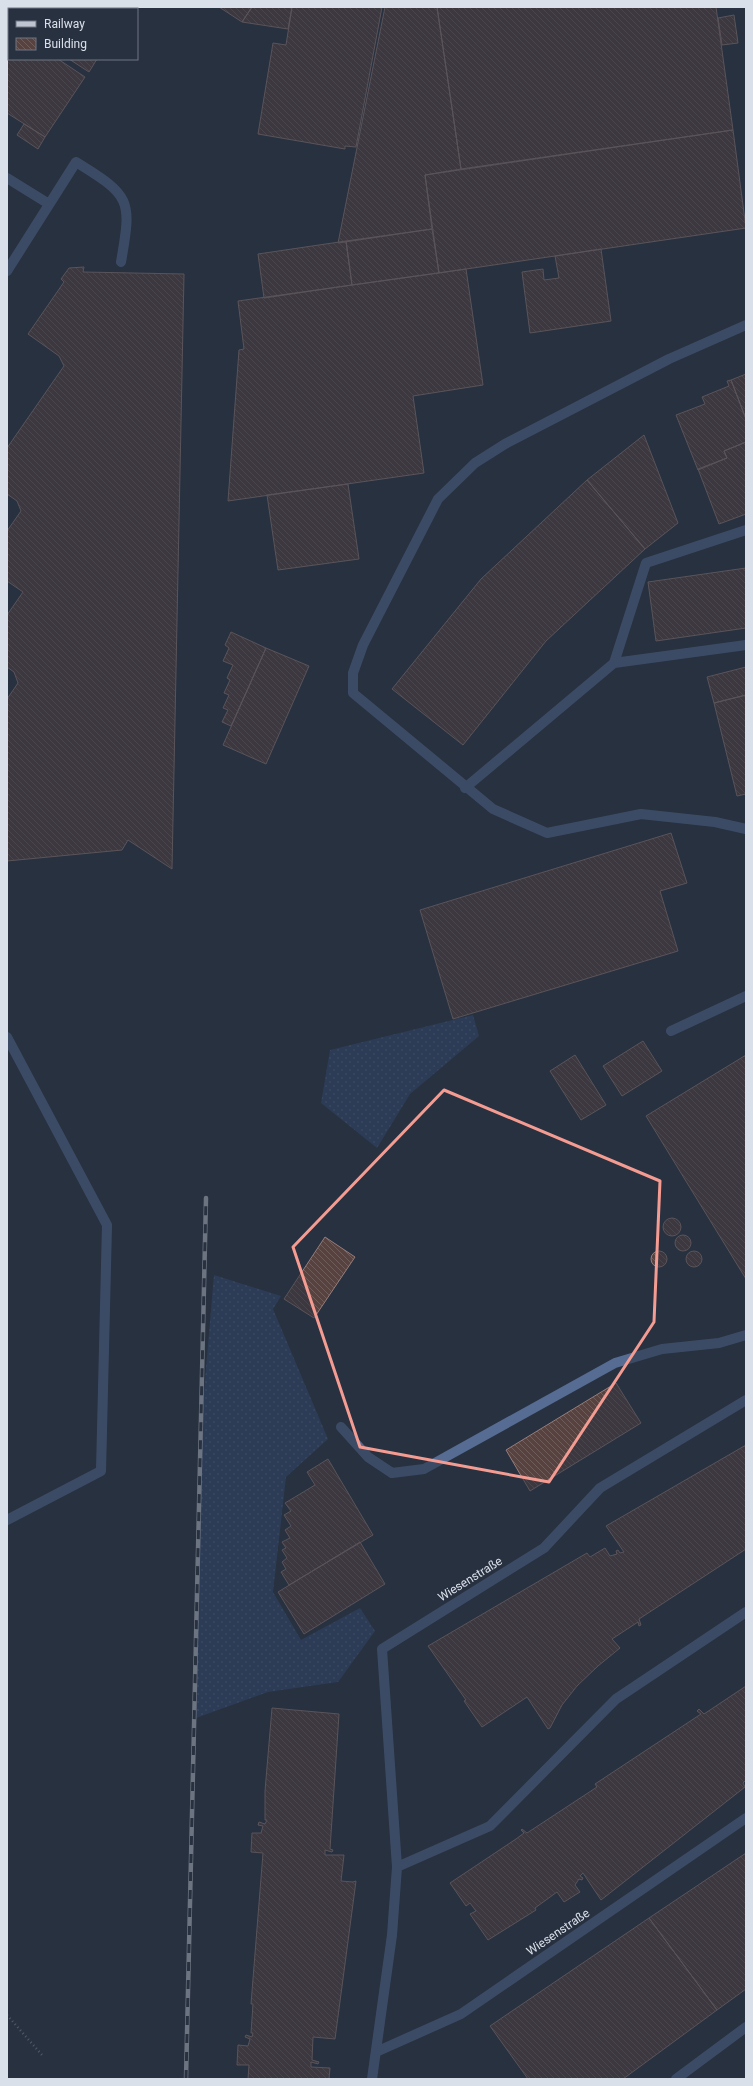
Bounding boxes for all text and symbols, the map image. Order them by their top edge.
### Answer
legend [8,8,138,60]
text: Railway [44,17,85,31]
text: Building [44,37,87,51]
street label: Wiesenstraße [435,1554,505,1604]
street label: Wiesenstraße [524,1906,592,1958]

